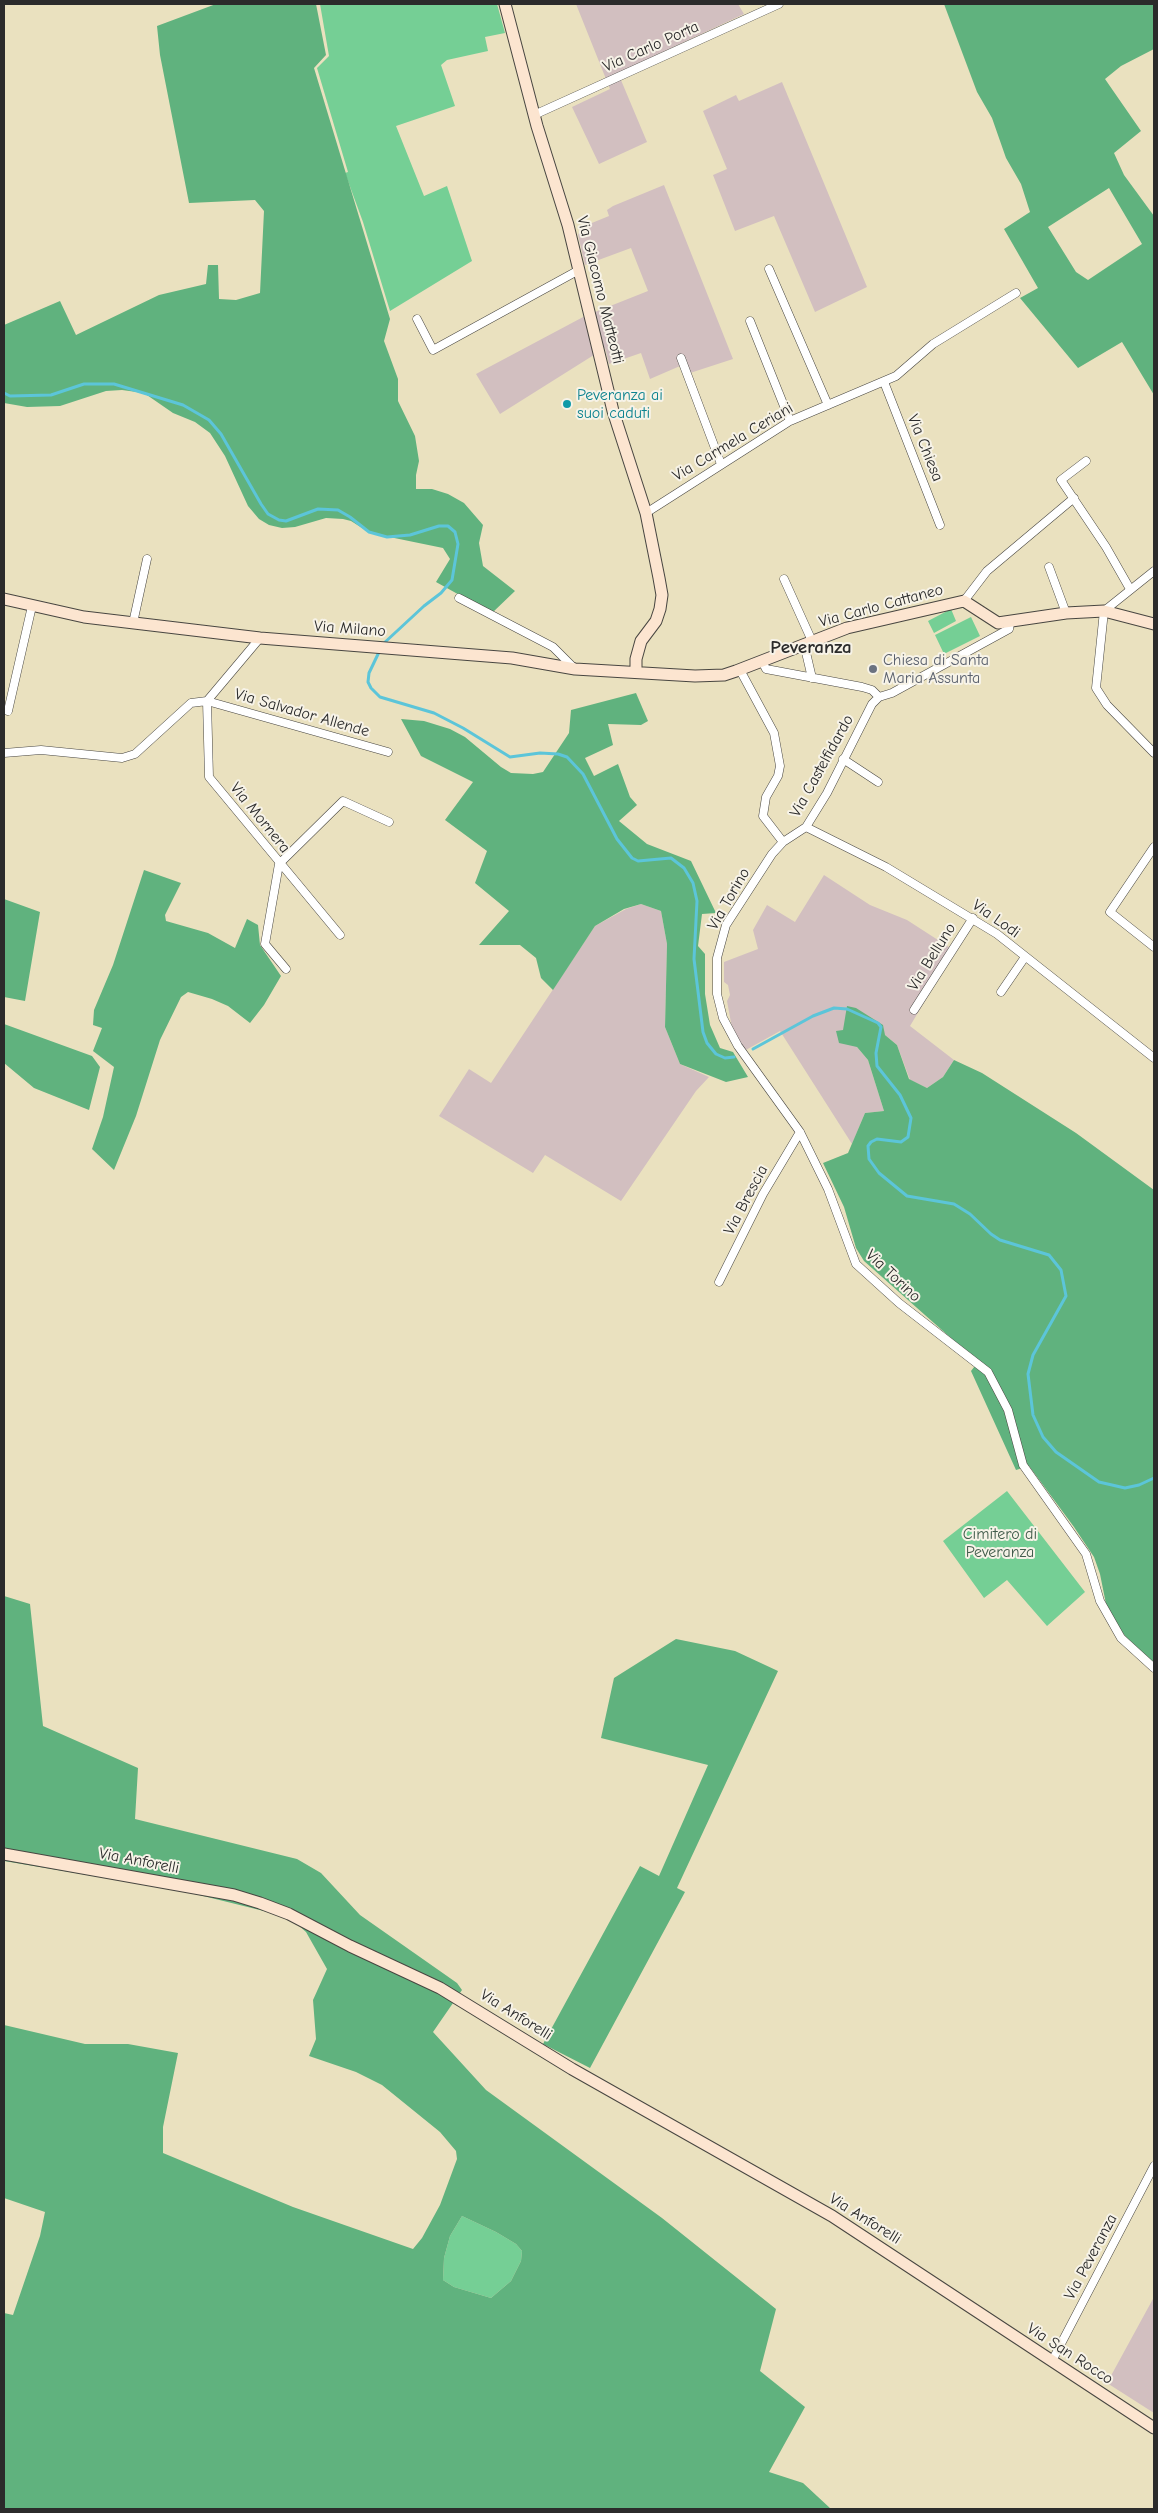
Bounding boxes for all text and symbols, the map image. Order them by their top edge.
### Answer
street label: Via Carlo Porta [600,17,702,77]
street label: Via Giacomo Matteotti [572,214,628,366]
place label: Peveranza ai suoi caduti [577,385,663,423]
marker: Peveranza ai suoi caduti [561,398,573,410]
street label: Via Carmela Ceriani [669,398,797,486]
street label: Via Chiesa [903,412,947,484]
street label: Via Carlo Cattaneo [817,580,945,632]
street label: Via Milano [313,617,387,641]
district label: Peveranza [770,637,852,659]
place label: Chiesa di Santa Maria Assunta [883,650,989,688]
marker: Chiesa di Santa Maria Assunta [867,663,879,675]
street label: Via Salvador Allende [232,685,372,741]
street label: Via Castelfidardo [786,712,858,820]
street label: Via Mornera [226,779,294,857]
street label: Via Torino [704,865,754,933]
street label: Via Lodi [968,896,1024,942]
street label: Via Belluno [904,920,960,994]
street label: Via Brescia [720,1162,772,1238]
street label: Via Torino [861,1246,925,1306]
park label: Cimitero di Peveranza [963,1524,1037,1562]
street label: Via Anforelli [97,1844,181,1878]
street label: Via Anforelli [476,1985,556,2045]
street label: Via Anforelli [825,2189,905,2249]
street label: Via Peveranza [1060,2211,1122,2303]
street label: Via San Rocco [1023,2319,1117,2389]

